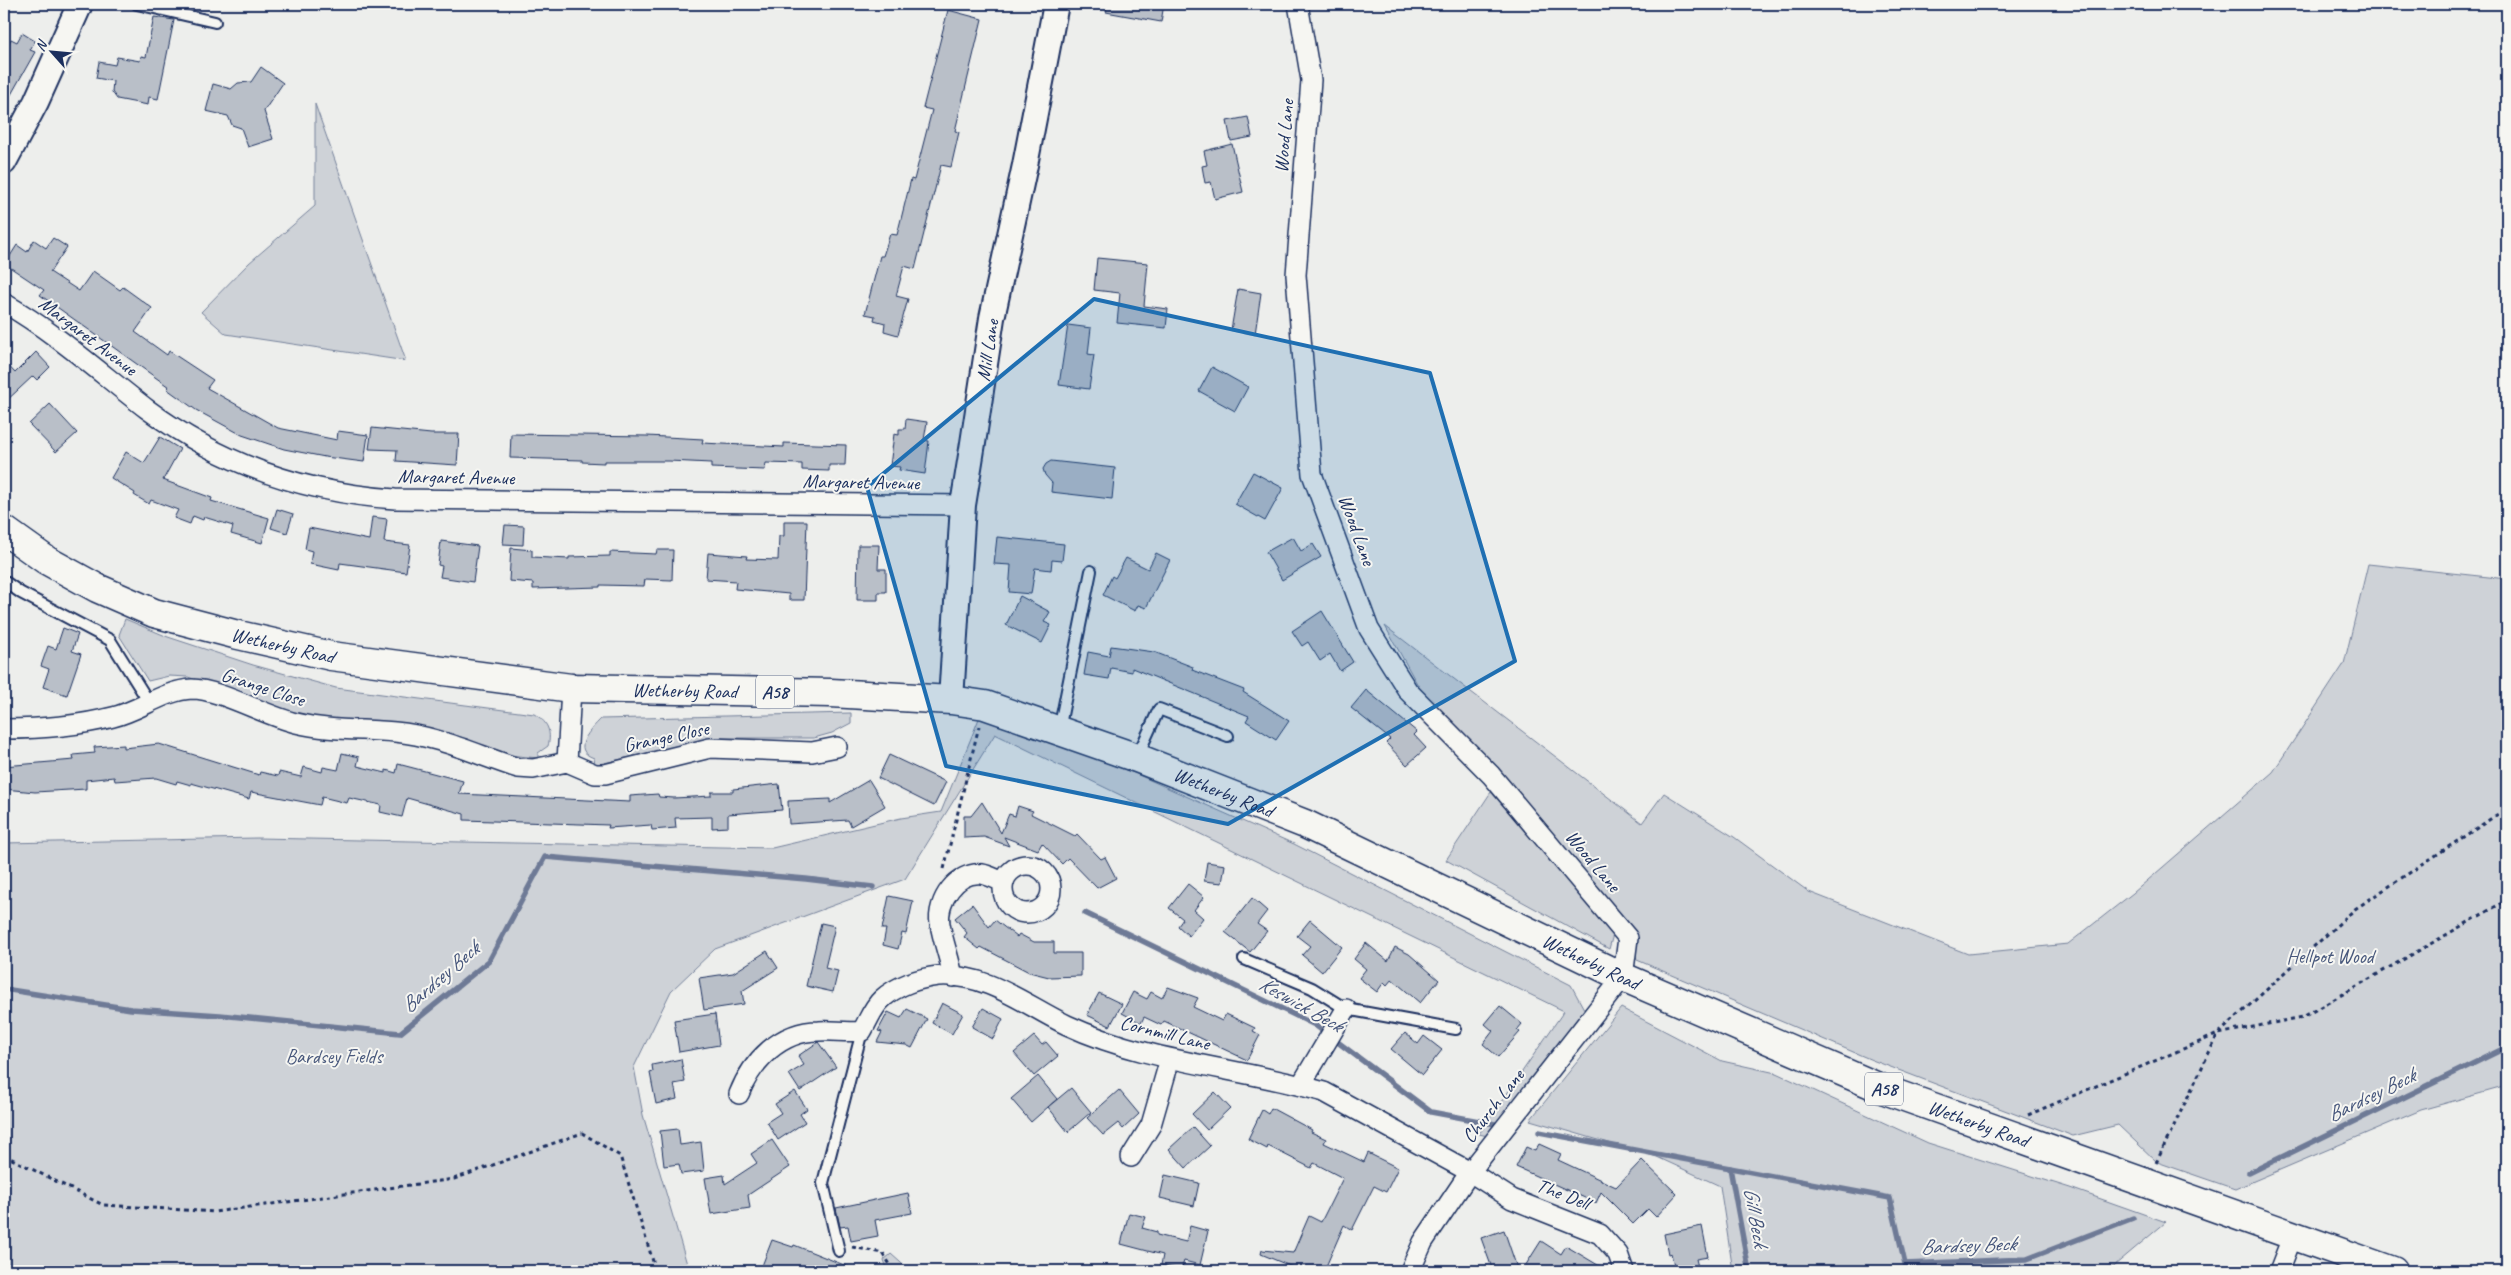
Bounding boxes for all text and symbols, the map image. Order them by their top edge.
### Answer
north arrow [28,28,78,78]
text: N [31,37,51,54]
street label: Wood Lane [1268,97,1300,174]
street label: Margaret Avenue [34,291,143,382]
street label: Mill Lane [970,316,1004,383]
street label: Margaret Avenue [397,463,516,491]
street label: Margaret Avenue [802,468,921,496]
street label: Wood Lane [1333,491,1382,570]
street label: Wetherby Road [229,621,340,670]
street label: Grange Close [218,662,309,713]
road number: A58 [756,676,794,709]
street label: Wetherby Road [632,677,741,704]
street label: Grange Close [621,715,712,758]
street label: Wetherby Road [1170,761,1280,824]
street label: Wood Lane [1560,825,1627,898]
street label: Wetherby Road [1538,928,1647,997]
water label: Bardsey Beck [396,933,488,1018]
park label: Hellpot Wood [2286,944,2377,969]
water label: Keswick Beck [1255,970,1351,1040]
street label: Cornmill Lane [1118,1010,1214,1057]
park label: Bardsey Fields [286,1044,384,1069]
water label: Bardsey Beck [2323,1061,2423,1127]
street label: Church Lane [1456,1063,1531,1148]
road number: A58 [1865,1072,1903,1106]
street label: Wetherby Road [1925,1094,2035,1154]
street label: The Dell [1533,1172,1597,1217]
water label: Gill Beck [1738,1185,1775,1252]
water label: Bardsey Beck [1920,1230,2020,1260]

